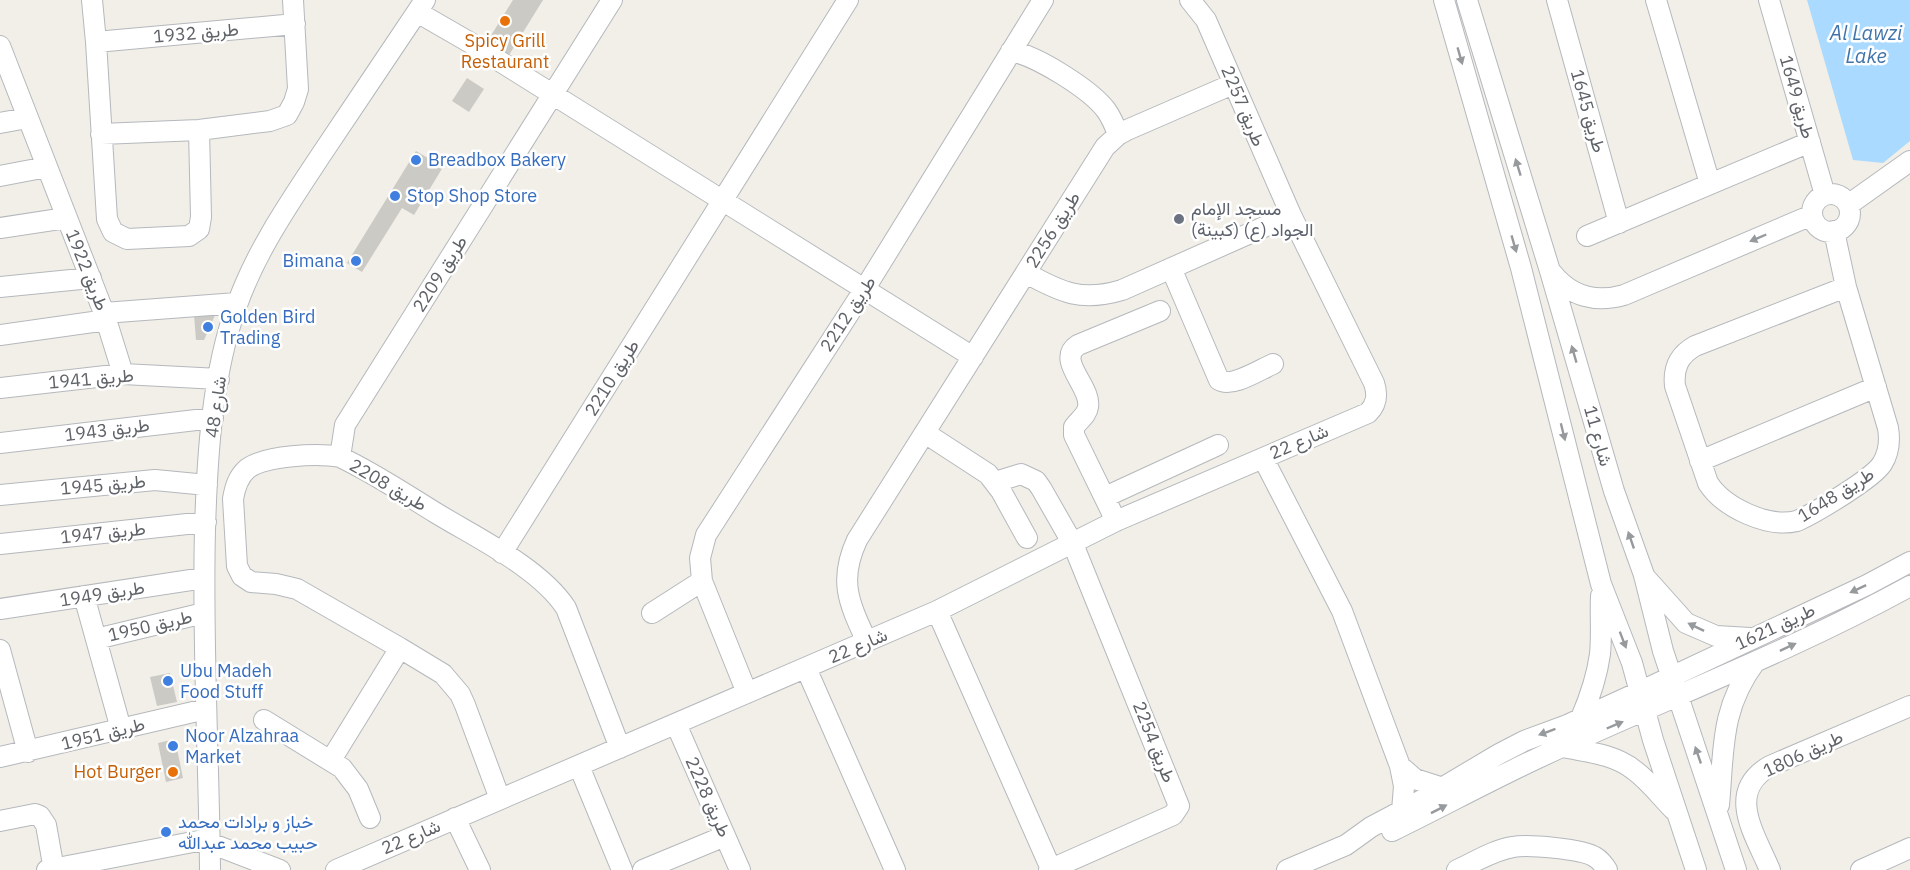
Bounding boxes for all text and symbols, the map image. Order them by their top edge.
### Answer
marker: Spicy Grill Restaurant [498,14,512,28]
street label: طريق 1932 [152,17,240,48]
water label: Al Lawzi Lake [1829,19,1903,69]
place label: Spicy Grill Restaurant [461,29,549,73]
one-way arrow [1456,47,1465,65]
street label: طريق 1649 [1775,53,1820,141]
street label: طريق 2257 [1216,62,1271,150]
street label: طريق 1645 [1566,67,1611,155]
place label: Breadbox Bakery [428,148,566,171]
marker: Breadbox Bakery [409,153,423,167]
one-way arrow [1513,158,1522,176]
place label: Stop Shop Store [407,184,537,207]
street label: طريق 2256 [1020,187,1085,272]
marker: Stop Shop Store [388,189,402,203]
place label: مسجد الإمام الجواد (ع) (كبينة) [1191,197,1313,242]
marker: مسجد الإمام الجواد (ع) (كبينة) [1172,212,1186,226]
street label: طريق 1922 [61,226,114,314]
street label: طريق 2209 [407,231,472,316]
one-way arrow [1749,234,1767,243]
one-way arrow [1510,235,1519,253]
place label: Bimana [283,249,344,272]
marker: Bimana [349,254,363,268]
street label: طريق 2212 [815,272,881,356]
place label: Golden Bird Trading [220,305,315,349]
marker: Golden Bird Trading [201,320,215,334]
street label: طريق 2210 [579,335,644,420]
one-way arrow [1569,345,1578,363]
street label: طريق 1941 [47,363,135,394]
street label: شارع 48 [200,375,232,439]
street label: شارع 11 [1578,403,1618,469]
street label: طريق 1943 [63,413,151,446]
street label: شارع 22 [1266,419,1332,465]
one-way arrow [1558,423,1568,442]
street label: طريق 2208 [345,453,431,516]
street label: طريق 1648 [1793,462,1878,527]
street label: طريق 1945 [59,469,147,500]
street label: طريق 1947 [59,517,147,548]
one-way arrow [1626,531,1636,549]
street label: طريق 1949 [58,575,146,612]
one-way arrow [1850,584,1867,593]
street label: طريق 1621 [1731,598,1818,655]
street label: طريق 1950 [106,605,194,646]
street label: شارع 22 [825,623,891,669]
one-way arrow [1687,623,1705,633]
one-way arrow [1618,631,1628,649]
one-way arrow [1780,643,1797,652]
place label: Ubu Madeh Food Stuff [180,659,272,703]
marker: Ubu Madeh Food Stuff [161,674,175,688]
street label: طريق 2254 [1128,698,1181,786]
street label: طريق 1951 [59,712,147,755]
one-way arrow [1606,720,1624,730]
place label: Noor Alzahraa Market [185,724,300,768]
street label: طريق 1806 [1759,725,1846,782]
one-way arrow [1538,728,1556,738]
marker: Noor Alzahraa Market [166,739,180,753]
one-way arrow [1693,746,1702,764]
street label: طريق 2228 [681,753,736,841]
place label: Hot Burger [74,760,161,783]
marker: Hot Burger [166,765,180,779]
one-way arrow [1430,804,1447,813]
place label: خباز و برادات محمد حبيب محمد عبدالله [178,810,318,854]
street label: شارع 22 [378,814,444,860]
marker: خباز و برادات محمد حبيب محمد عبدالله [159,825,173,839]

